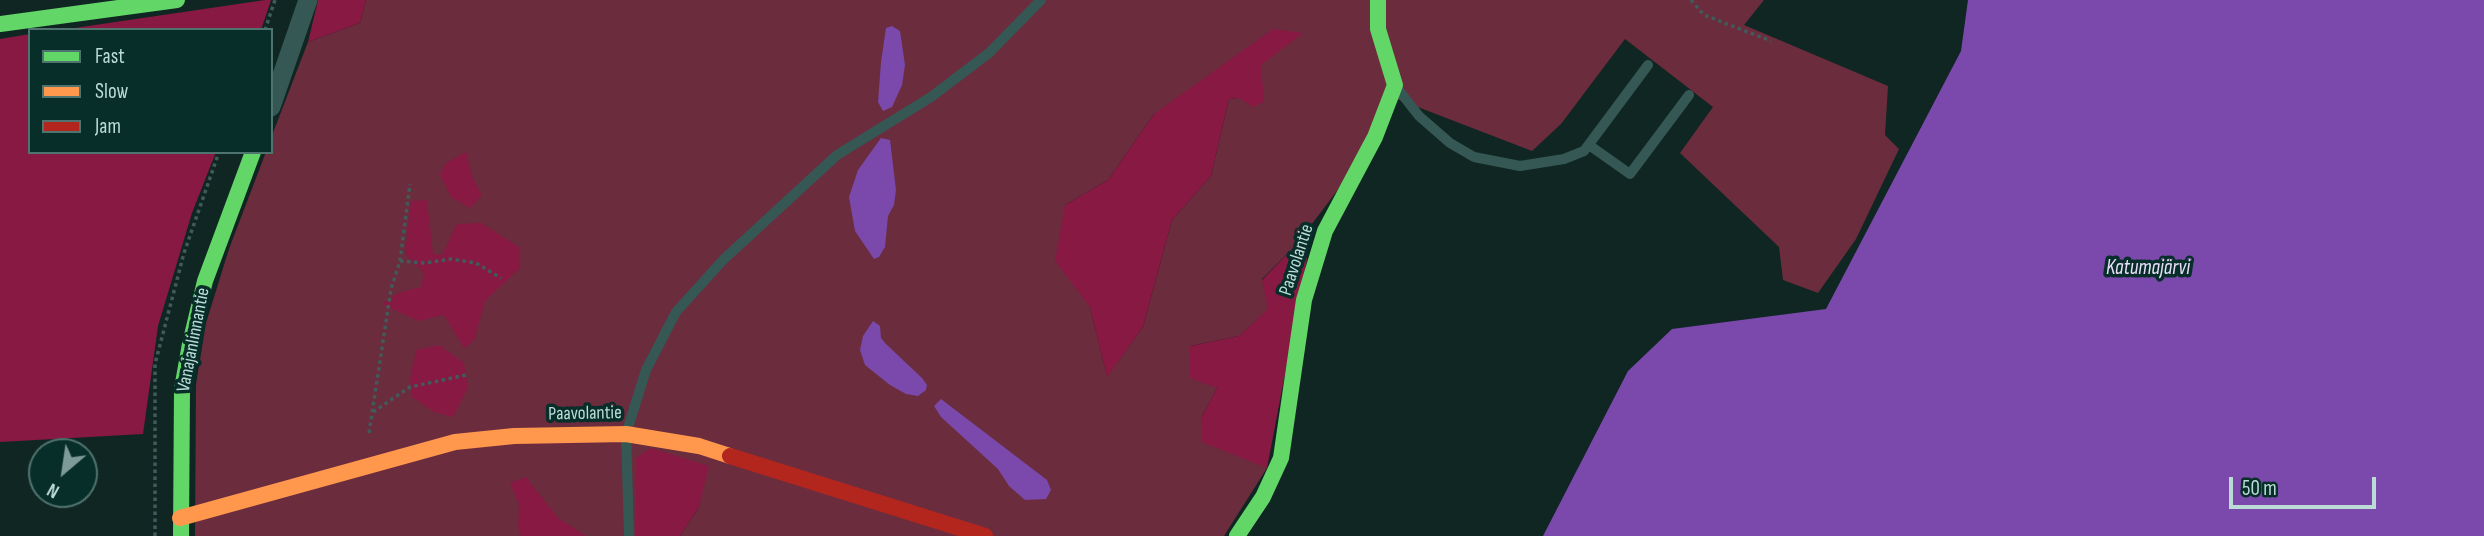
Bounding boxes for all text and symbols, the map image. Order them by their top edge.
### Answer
legend [28,28,273,154]
text: Fast [95,44,125,69]
text: Slow [95,79,128,104]
text: Jam [95,114,121,139]
street label: Paavolantie [1275,222,1319,298]
water label: Katumajärvi [2106,256,2190,282]
street label: Vanajanlinnantie [173,286,215,394]
street label: Paavolantie [548,402,622,426]
north arrow [28,438,98,508]
scale bar [2232,462,2379,506]
text: 50 m [2242,476,2277,501]
text: N [44,478,64,503]

